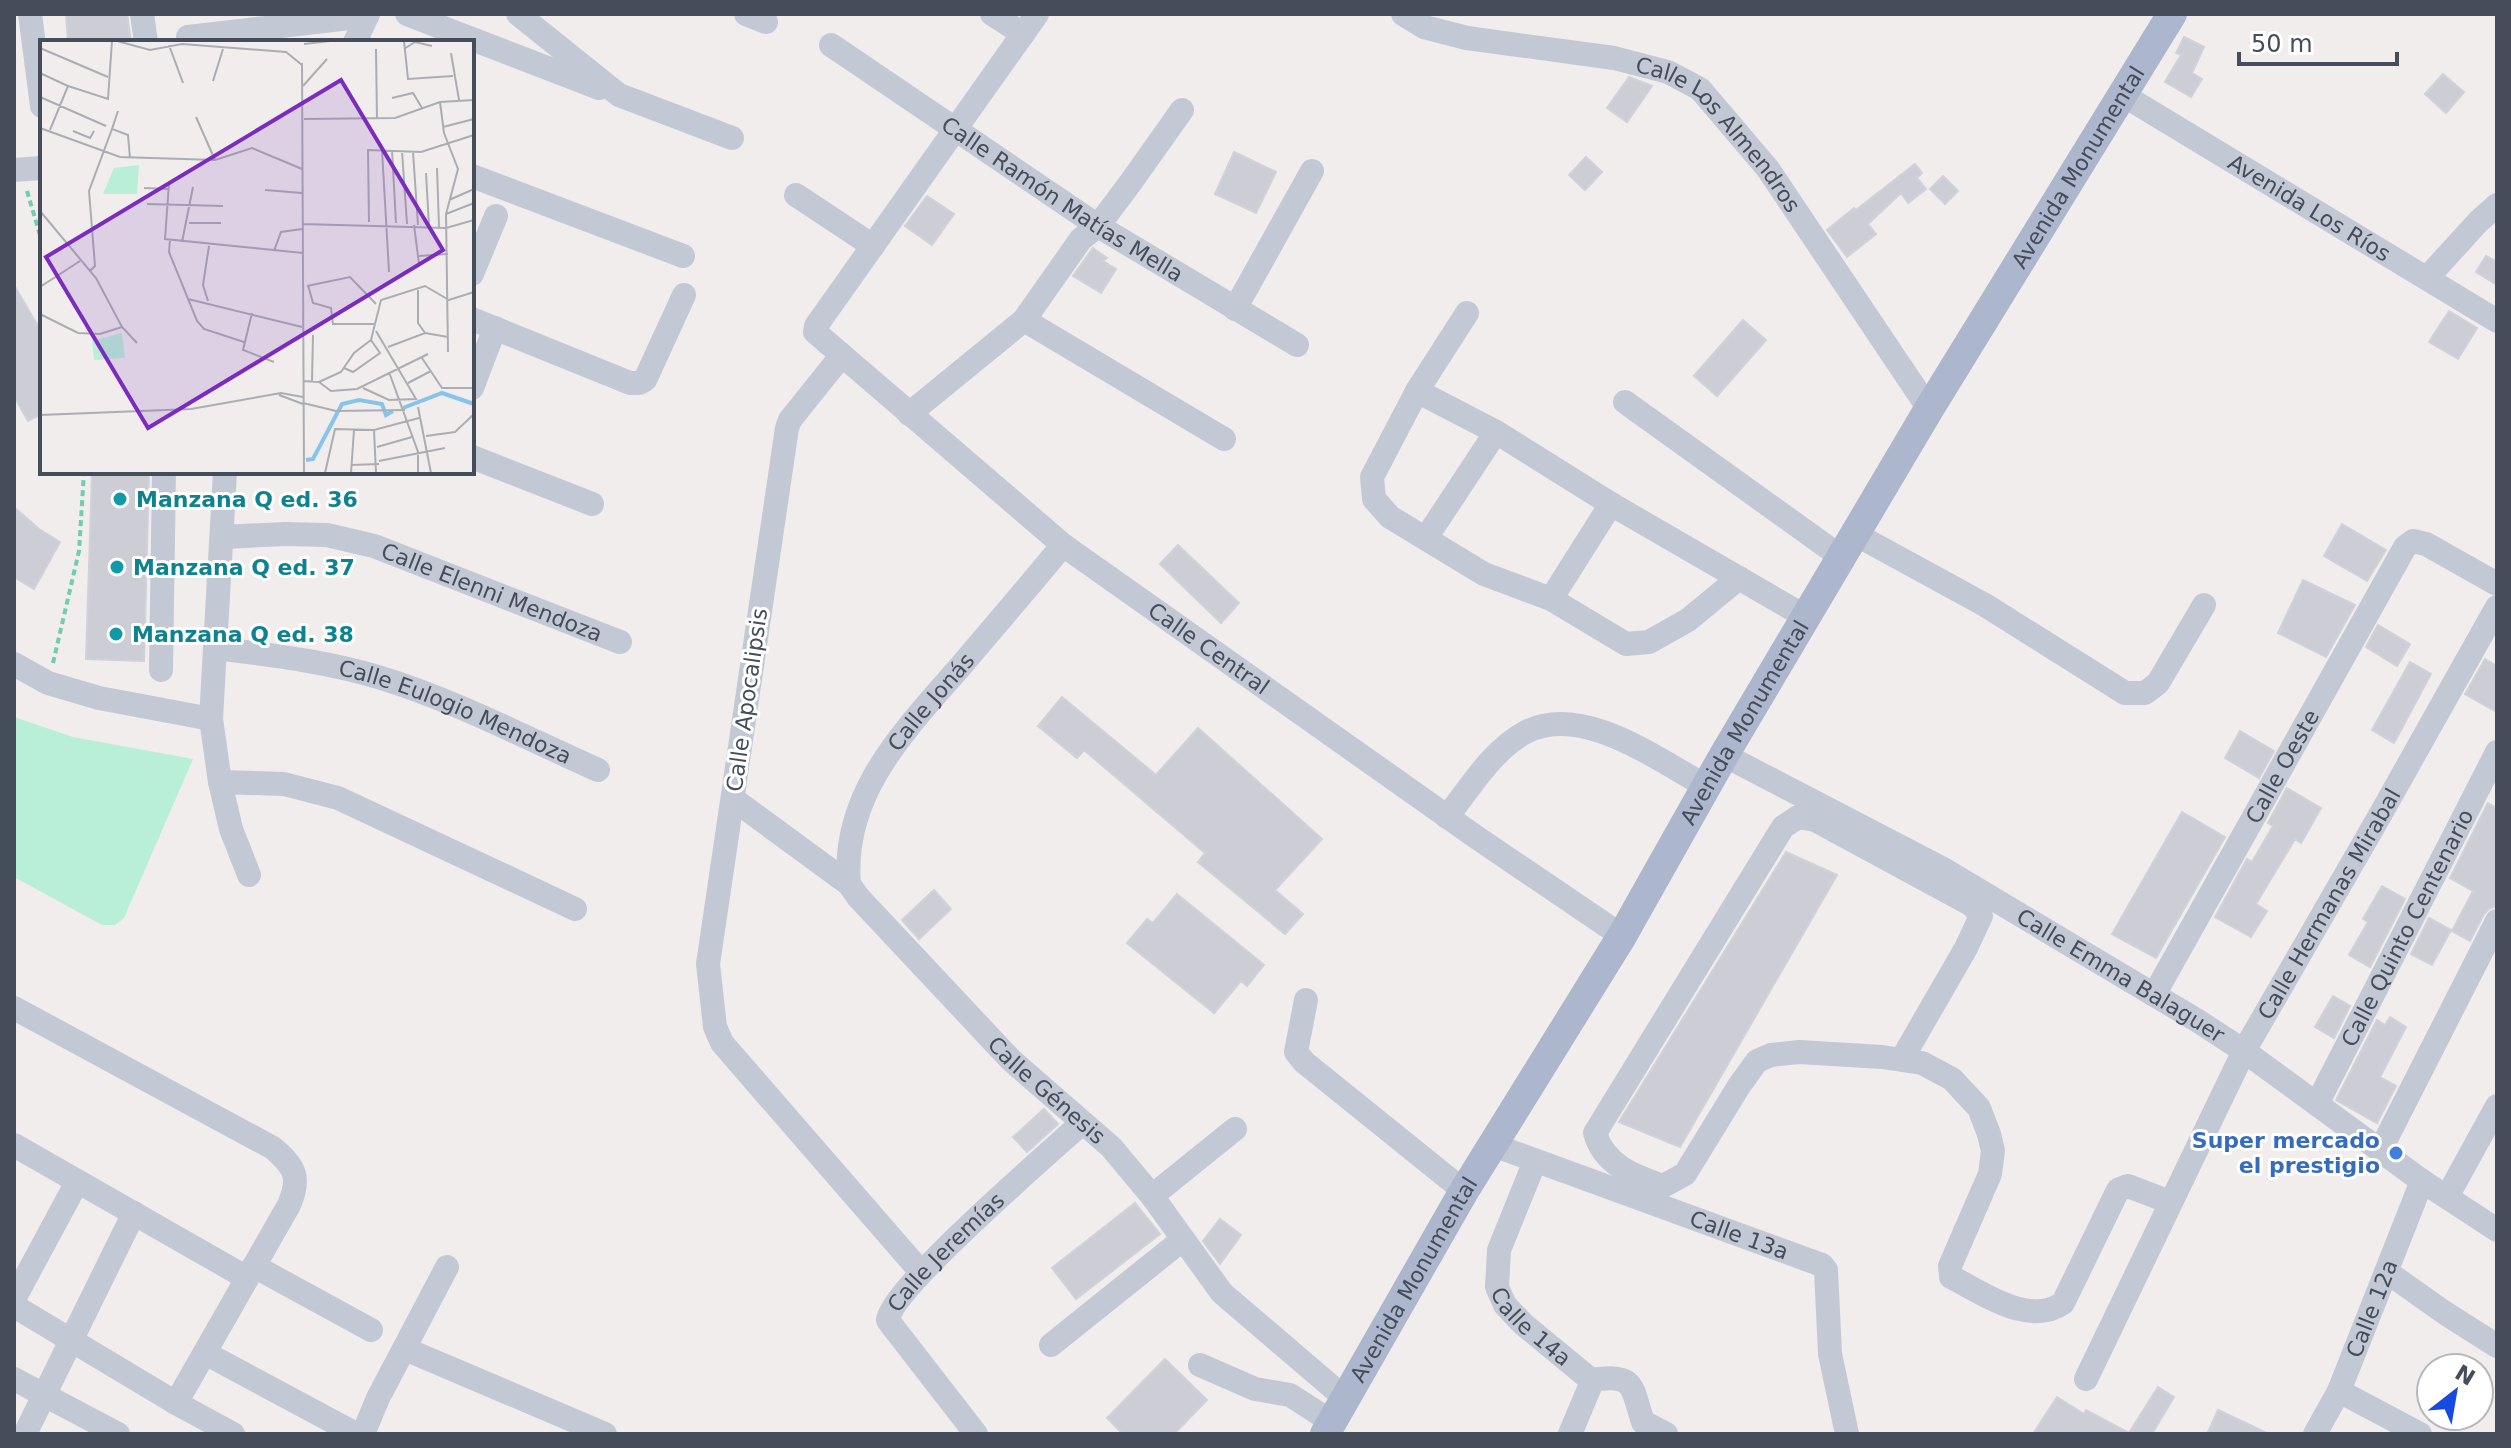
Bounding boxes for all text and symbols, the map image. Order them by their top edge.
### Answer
scale bar [2239,16,2397,66]
text: 50 m [2251,30,2313,58]
inset map [40,40,474,474]
street label: Calle Los Almendros [1633,52,1806,217]
street label: Avenida Monumental [2006,61,2149,273]
street label: Calle Ramón Matías Mella [937,111,1188,287]
street label: Avenida Los Ríos [2224,149,2395,266]
place label: Manzana Q ed. 36 [136,487,358,512]
marker: Manzana Q ed. 36 [111,490,129,508]
street label: Calle Elenni Mendoza [378,538,606,646]
place label: Manzana Q ed. 37 [133,555,355,580]
marker: Manzana Q ed. 37 [108,558,126,576]
street label: Calle Central [1144,597,1274,699]
street label: Calle Apocalipsis [722,607,772,793]
street label: Avenida Monumental [1675,616,1814,829]
place label: Manzana Q ed. 38 [132,622,354,647]
marker: Manzana Q ed. 38 [107,625,125,643]
street label: Calle Jonás [882,648,979,756]
street label: Calle Eulogio Mendoza [336,655,576,769]
street label: Calle Oeste [2240,705,2324,828]
street label: Calle Hermanas Mirabal [2253,784,2405,1024]
street label: Calle Quinto Centenario [2336,805,2478,1051]
street label: Calle Emma Balaguer [2012,903,2230,1048]
street label: Calle Génesis [983,1031,1111,1149]
place label: Super mercado el prestigio [2192,1128,2380,1178]
marker: Super mercado el prestigio [2387,1144,2405,1162]
street label: Avenida Monumental [1345,1172,1482,1387]
street label: Calle Jeremías [882,1187,1009,1316]
street label: Calle 13a [1686,1205,1792,1264]
street label: Calle 12a [2341,1256,2402,1361]
street label: Calle 14a [1486,1283,1576,1371]
north arrow [2415,1352,2495,1432]
text: N [2451,1360,2479,1391]

